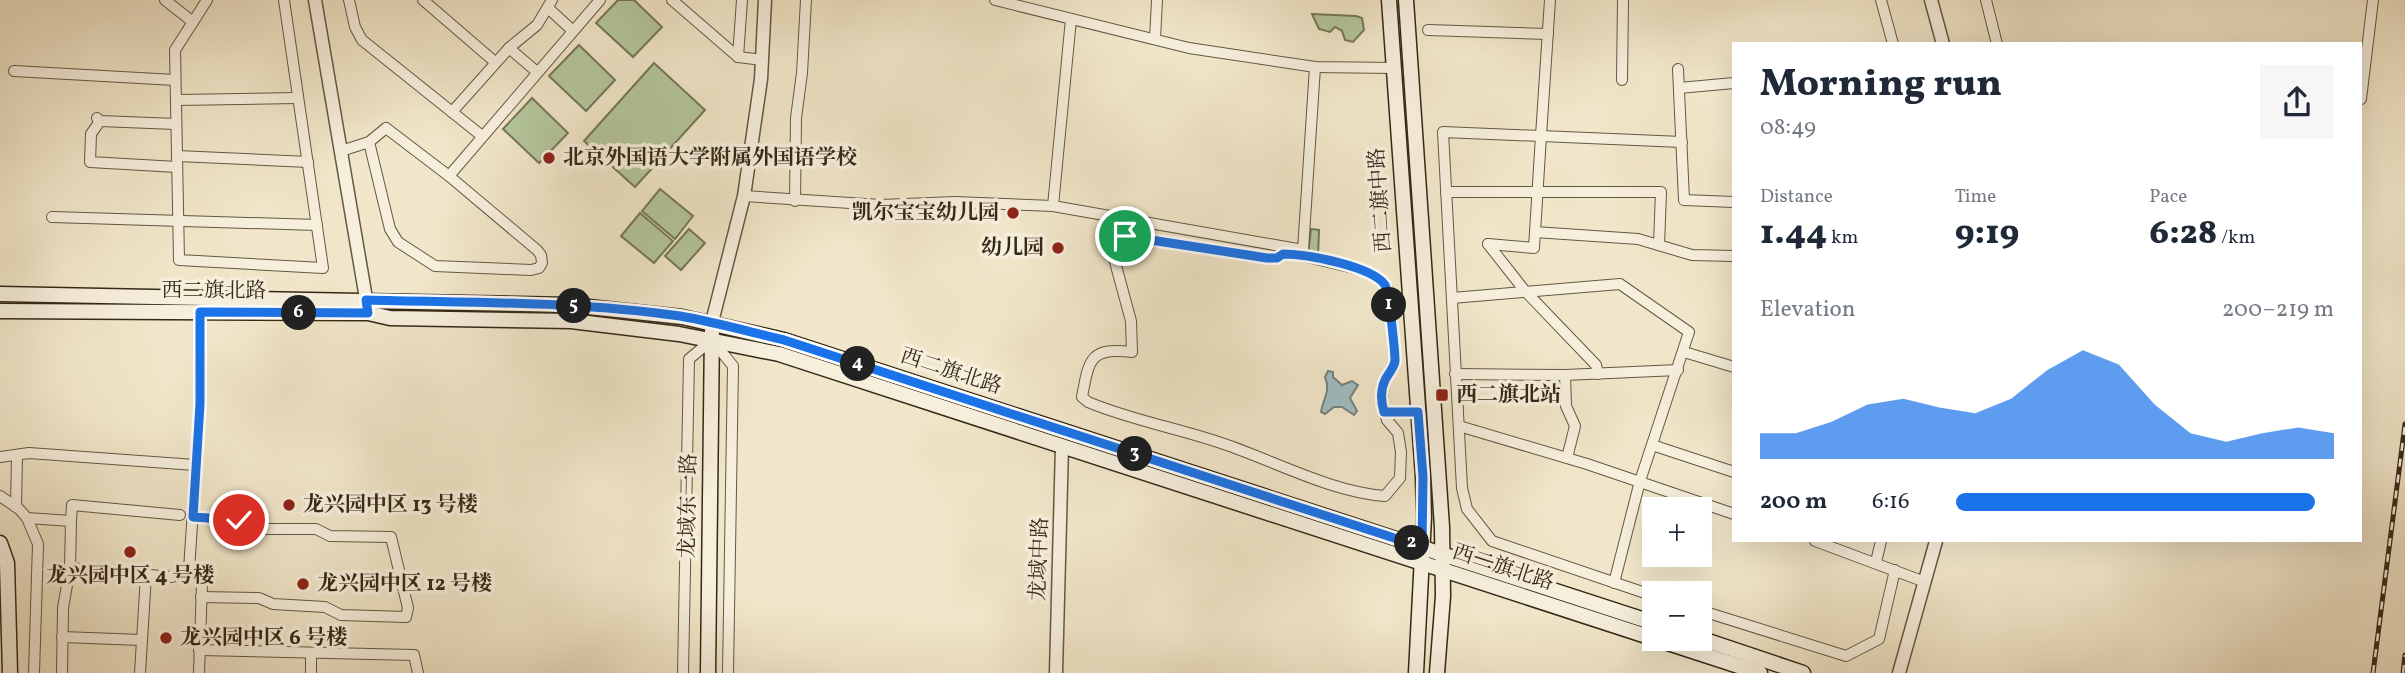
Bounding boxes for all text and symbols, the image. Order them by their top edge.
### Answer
text: Morning run [1760,59,2002,112]
button: share [2260,65,2334,139]
text: 08:49 [1760,112,1816,144]
place label: 北京外国语大学附属外国语学校 [563,144,857,173]
street label: 西二旗中路 [1363,147,1399,253]
marker: 北京外国语大学附属外国语学校 [541,150,557,166]
text: Distance [1760,184,1833,210]
text: Time [1955,184,1996,210]
text: Pace [2149,184,2187,210]
place label: 凯尔宝宝幼儿园 [852,199,999,228]
marker: 凯尔宝宝幼儿园 [1005,205,1021,221]
pin [1095,206,1155,266]
text: 1.44 [1760,210,1827,258]
text: 9:19 [1955,210,2019,258]
text: 6:28 [2149,210,2217,258]
icon: arrive [1106,217,1144,255]
text: km [1827,225,1858,251]
text: /km [2217,225,2255,251]
place label: 幼儿园 [981,234,1044,263]
marker: 幼儿园 [1050,240,1066,256]
street label: 西二旗北路 [162,277,267,306]
pin: 5 [556,288,592,324]
pin: 1 [1372,288,1406,322]
text: 1 [1385,291,1392,317]
text: 5 [569,292,578,318]
text: Elevation [1760,294,1856,326]
text: 200–219 m [2222,294,2334,326]
pin: 6 [282,296,316,330]
text: 6 [293,299,304,325]
street label: 西二旗北路 [897,342,1005,402]
pin: 4 [840,346,876,382]
text: 4 [852,350,863,376]
place label: 西二旗北站 [1456,381,1561,410]
marker: 西二旗北站 [1434,387,1450,403]
pin: 3 [1118,436,1152,472]
text: 3 [1130,440,1139,466]
street label: 龙域东一路 [674,453,704,559]
text: 200 m [1760,486,1827,518]
text: 6:16 [1872,486,1910,518]
pin [209,490,269,550]
place label: 龙兴园中区 13 号楼 [303,491,478,520]
marker: 龙兴园中区 13 号楼 [281,497,297,513]
map controls [1642,497,1712,651]
button: + [1642,497,1712,567]
icon: check [220,501,258,539]
street label: 龙域中路 [1024,517,1056,601]
pin: 2 [1394,526,1430,560]
text: 2 [1407,529,1416,555]
street label: 西二旗北路 [1449,538,1557,598]
marker: 龙兴园中区 4 号楼 [122,544,138,560]
place label: 龙兴园中区 4 号楼 [46,562,214,591]
place label: 龙兴园中区 12 号楼 [317,570,492,599]
marker: 龙兴园中区 12 号楼 [295,576,311,592]
button: − [1642,581,1712,651]
place label: 龙兴园中区 6 号楼 [180,624,347,653]
marker: 龙兴园中区 6 号楼 [158,630,174,646]

